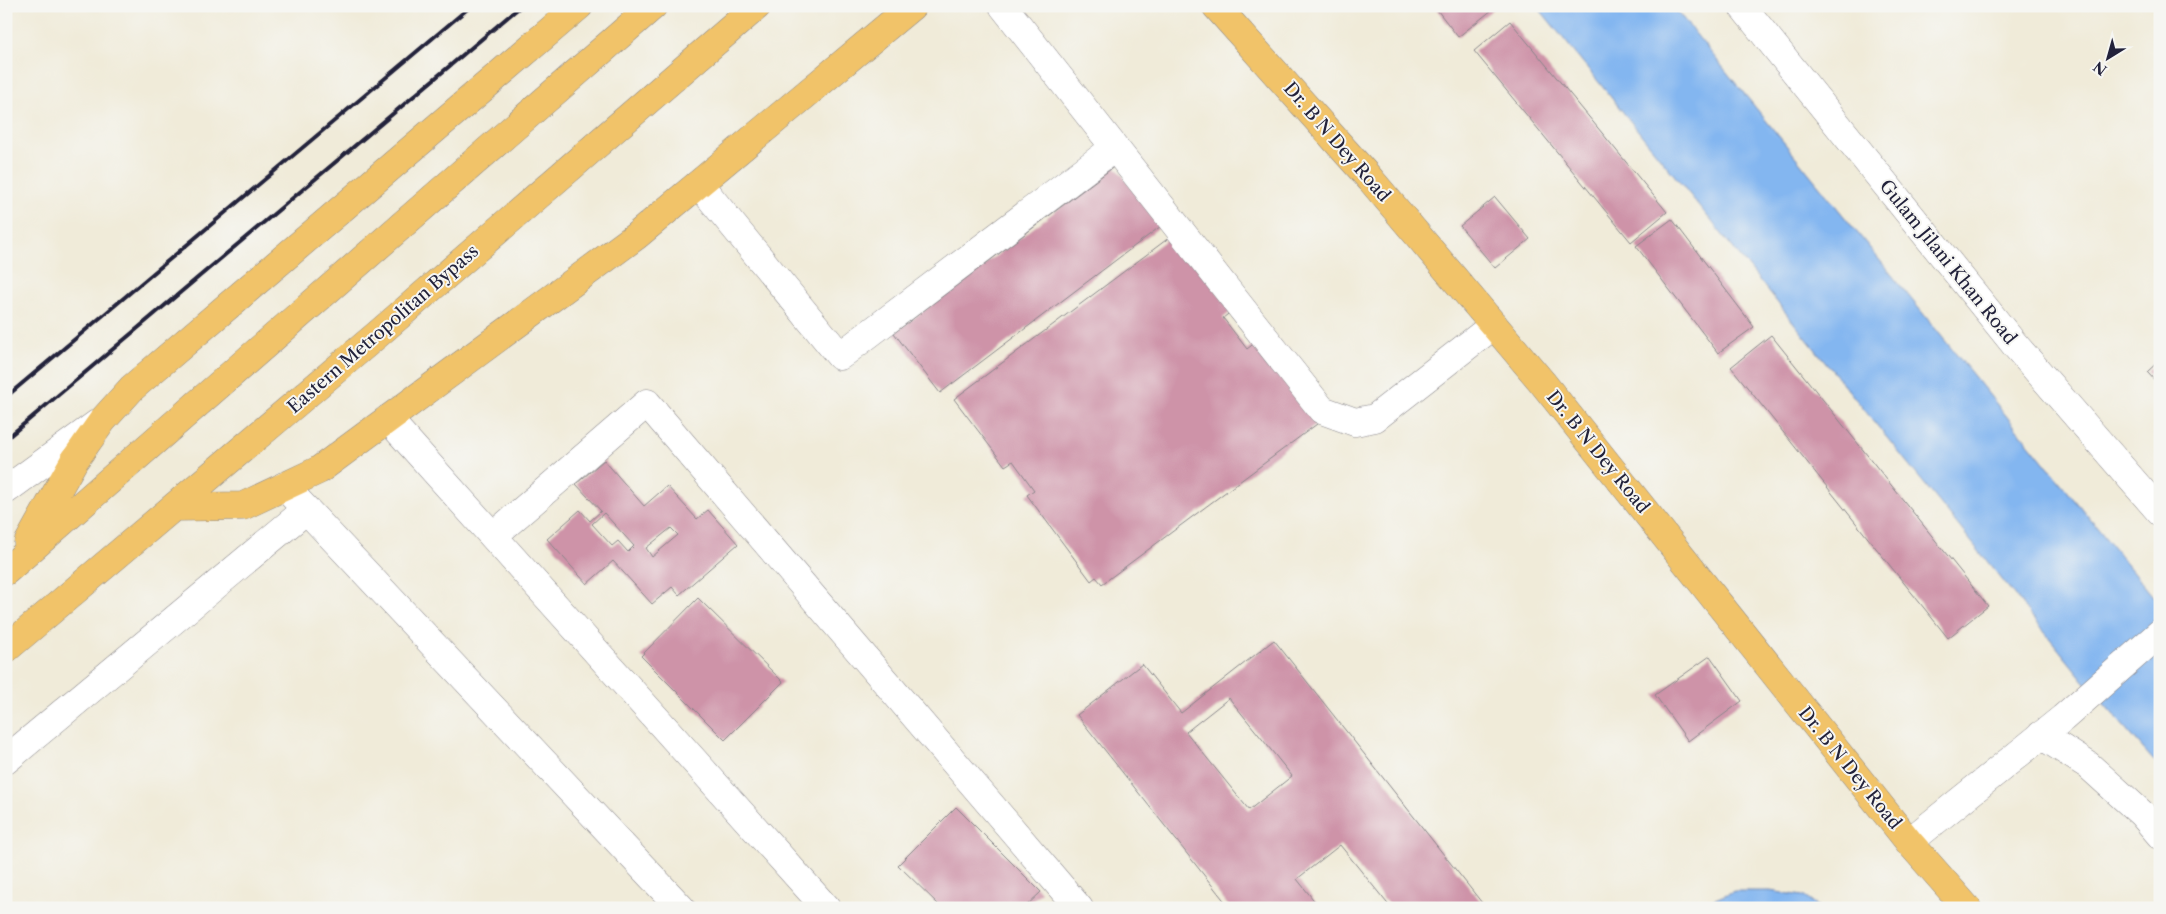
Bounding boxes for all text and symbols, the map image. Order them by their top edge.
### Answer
north arrow [2084,32,2134,82]
text: N [2090,58,2110,79]
street label: Dr. B N Dey Road [1279,78,1395,206]
street label: Gulam Jilani Khan Road [1875,175,2021,349]
street label: Eastern Metropolitan Bypass [283,240,483,418]
street label: Dr. B N Dey Road [1542,386,1654,518]
street label: Dr. B N Dey Road [1794,702,1906,834]

